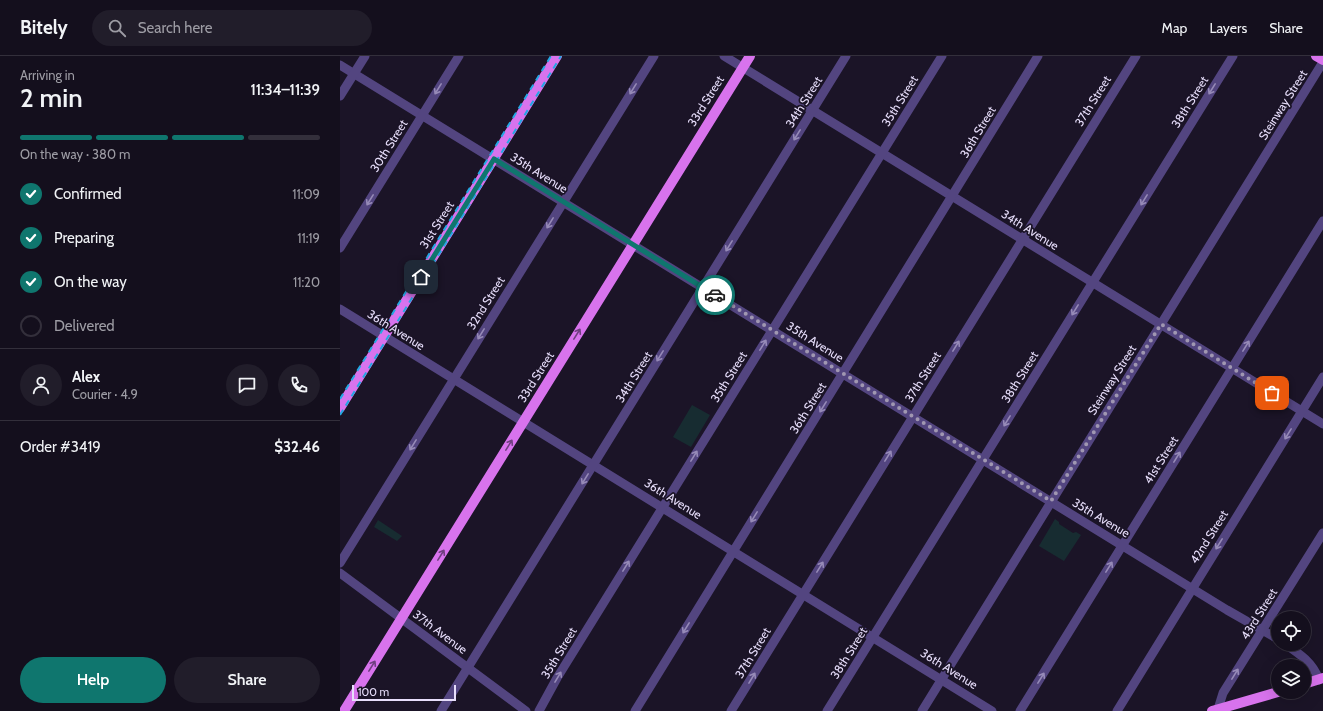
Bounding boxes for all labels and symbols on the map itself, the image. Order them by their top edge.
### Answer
street label: Steinway Street [1255,67,1310,143]
street label: 33rd Street [684,73,727,129]
street label: 34th Street [782,73,825,130]
street label: 35th Street [878,73,921,129]
street label: 37th Street [1071,73,1114,129]
street label: 38th Street [1168,73,1211,130]
one-way arrow [434,83,442,95]
one-way arrow [629,83,637,94]
one-way arrow [1208,83,1216,94]
street label: 36th Street [956,103,999,160]
street label: 30th Street [367,117,411,175]
one-way arrow [793,129,801,141]
street label: 35th Avenue [508,149,571,196]
one-way arrow [366,194,374,205]
one-way arrow [1139,194,1147,206]
street label: 31st Street [416,198,457,251]
street label: 34th Avenue [999,206,1062,253]
one-way arrow [545,217,553,229]
one-way arrow [725,240,733,251]
pin [404,260,438,294]
street label: 32nd Street [463,273,508,332]
courier [695,275,735,315]
one-way arrow [1071,304,1079,315]
street label: 36th Avenue [365,306,428,353]
street label: 35th Avenue [784,318,847,365]
one-way arrow [477,328,485,340]
one-way arrow [574,328,582,340]
one-way arrow [759,339,767,351]
one-way arrow [953,340,961,352]
one-way arrow [1242,340,1250,352]
street label: Steinway Street [1084,342,1139,418]
street label: 34th Street [612,348,655,405]
street label: 38th Street [998,348,1041,405]
street label: 33rd Street [514,349,557,405]
street label: 35th Street [707,349,750,405]
street label: 37th Street [901,349,944,405]
one-way arrow [656,351,665,362]
pin [1255,376,1289,410]
street label: 36th Street [786,379,829,436]
one-way arrow [818,401,826,413]
one-way arrow [1002,415,1010,427]
one-way arrow [1283,428,1291,440]
street label: 41st Street [1140,433,1181,486]
one-way arrow [409,439,417,450]
one-way arrow [505,440,513,451]
one-way arrow [691,450,699,462]
one-way arrow [884,451,892,462]
one-way arrow [1174,451,1182,463]
one-way arrow [580,473,588,485]
street label: 36th Avenue [642,475,705,522]
street label: 35th Avenue [1070,495,1133,541]
street label: 42nd Street [1186,507,1231,566]
one-way arrow [750,511,758,522]
one-way arrow [1215,538,1223,550]
one-way arrow [437,549,445,561]
one-way arrow [622,561,630,572]
one-way arrow [816,561,824,573]
one-way arrow [1105,561,1113,573]
street label: 43rd Street [1237,585,1280,642]
street label: 37th Avenue [410,606,470,657]
one-way arrow [682,622,690,633]
street label: 35th Street [537,624,580,681]
street label: 38th Street [827,624,870,681]
street label: 37th Street [732,625,774,681]
street label: 36th Avenue [918,645,981,692]
one-way arrow [369,660,377,672]
one-way arrow [1231,669,1239,680]
one-way arrow [554,671,562,683]
one-way arrow [748,672,756,684]
one-way arrow [1037,672,1045,684]
scale bar [352,683,456,702]

